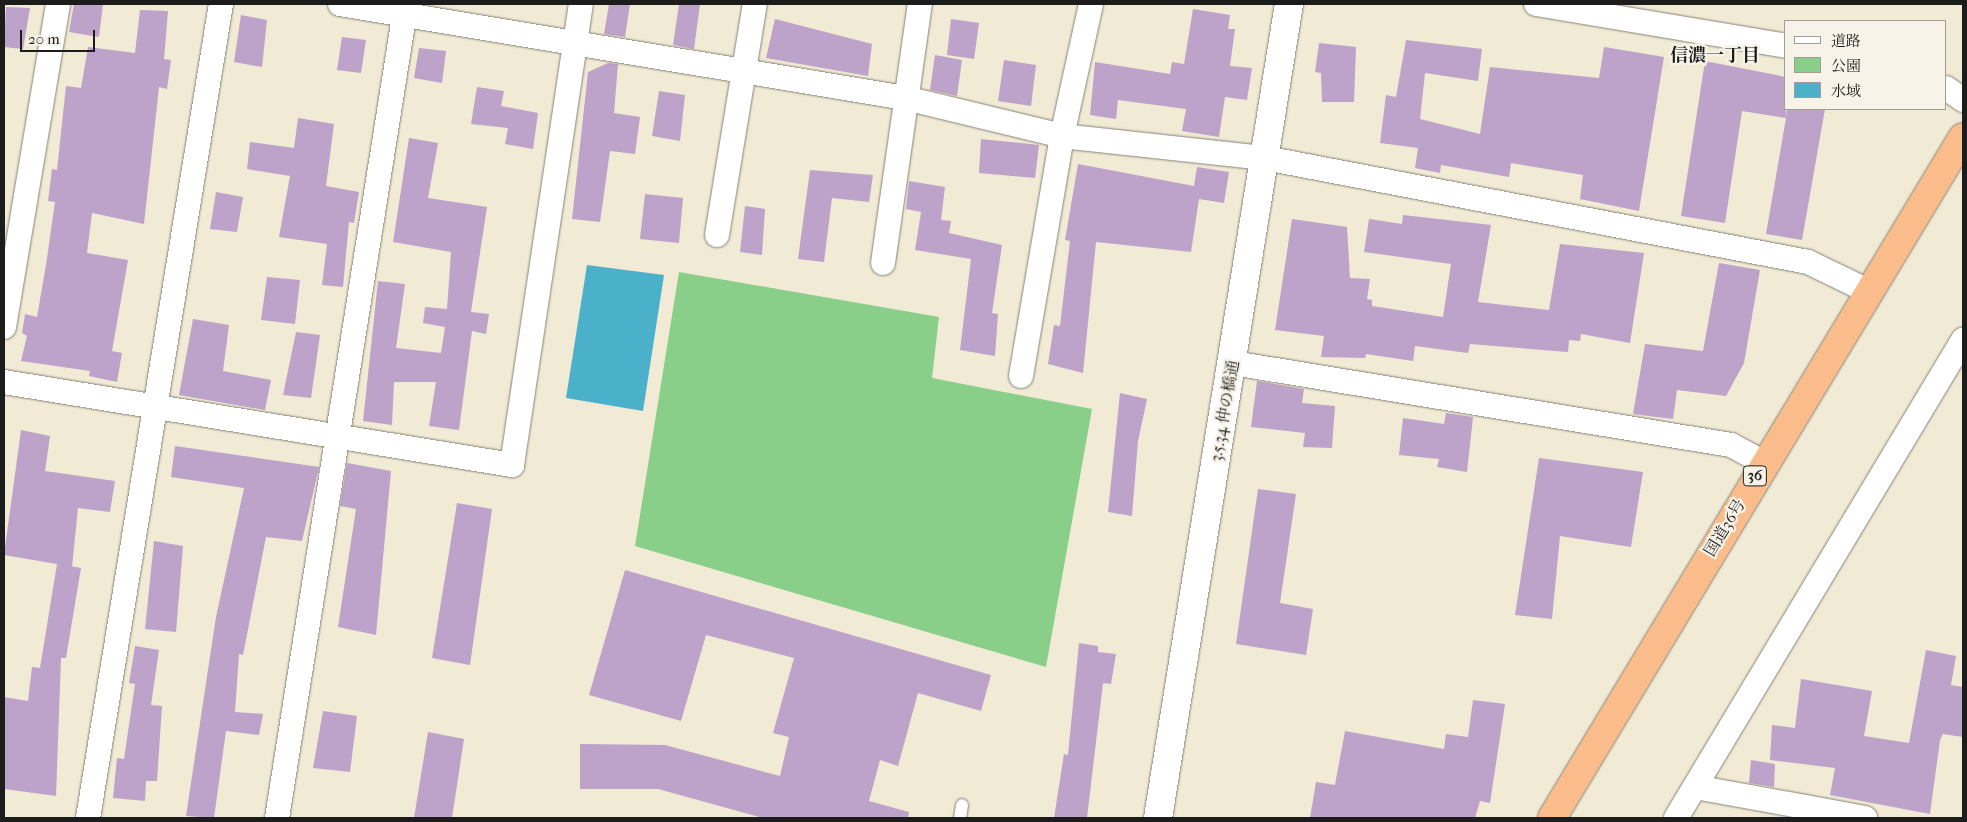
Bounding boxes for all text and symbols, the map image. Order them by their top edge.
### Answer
scale bar [22,20,98,52]
legend [1784,20,1947,110]
text: 20 m [28,30,60,48]
text: 道路 [1831,32,1861,50]
district label: 信濃一丁目 [1670,45,1760,67]
text: 公園 [1831,57,1861,75]
text: 水域 [1831,82,1861,100]
street label: 3.5.34 仲の橋通 [1207,359,1243,463]
road number: 36 [1742,464,1768,488]
street label: 国道36号 [1700,496,1750,560]

